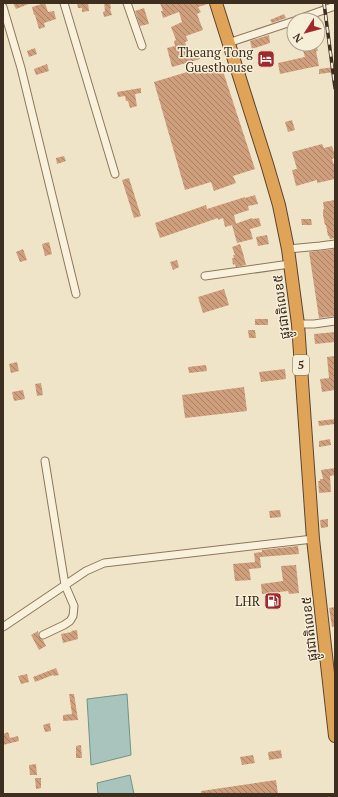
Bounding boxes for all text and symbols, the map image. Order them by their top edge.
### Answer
north arrow [286,12,326,52]
text: N [289,30,306,45]
place label: Theang Tong Guesthouse [178,43,253,76]
hotel icon: Theang Tong Guesthouse [256,49,276,69]
street label: ផ្លូវជាតិលេខ៥ [268,273,297,340]
road number: 5 [293,355,309,375]
fuel station icon: LHR [263,591,283,611]
place label: LHR [235,592,261,610]
street label: ផ្លូវជាតិលេខ៥ [297,595,324,662]

